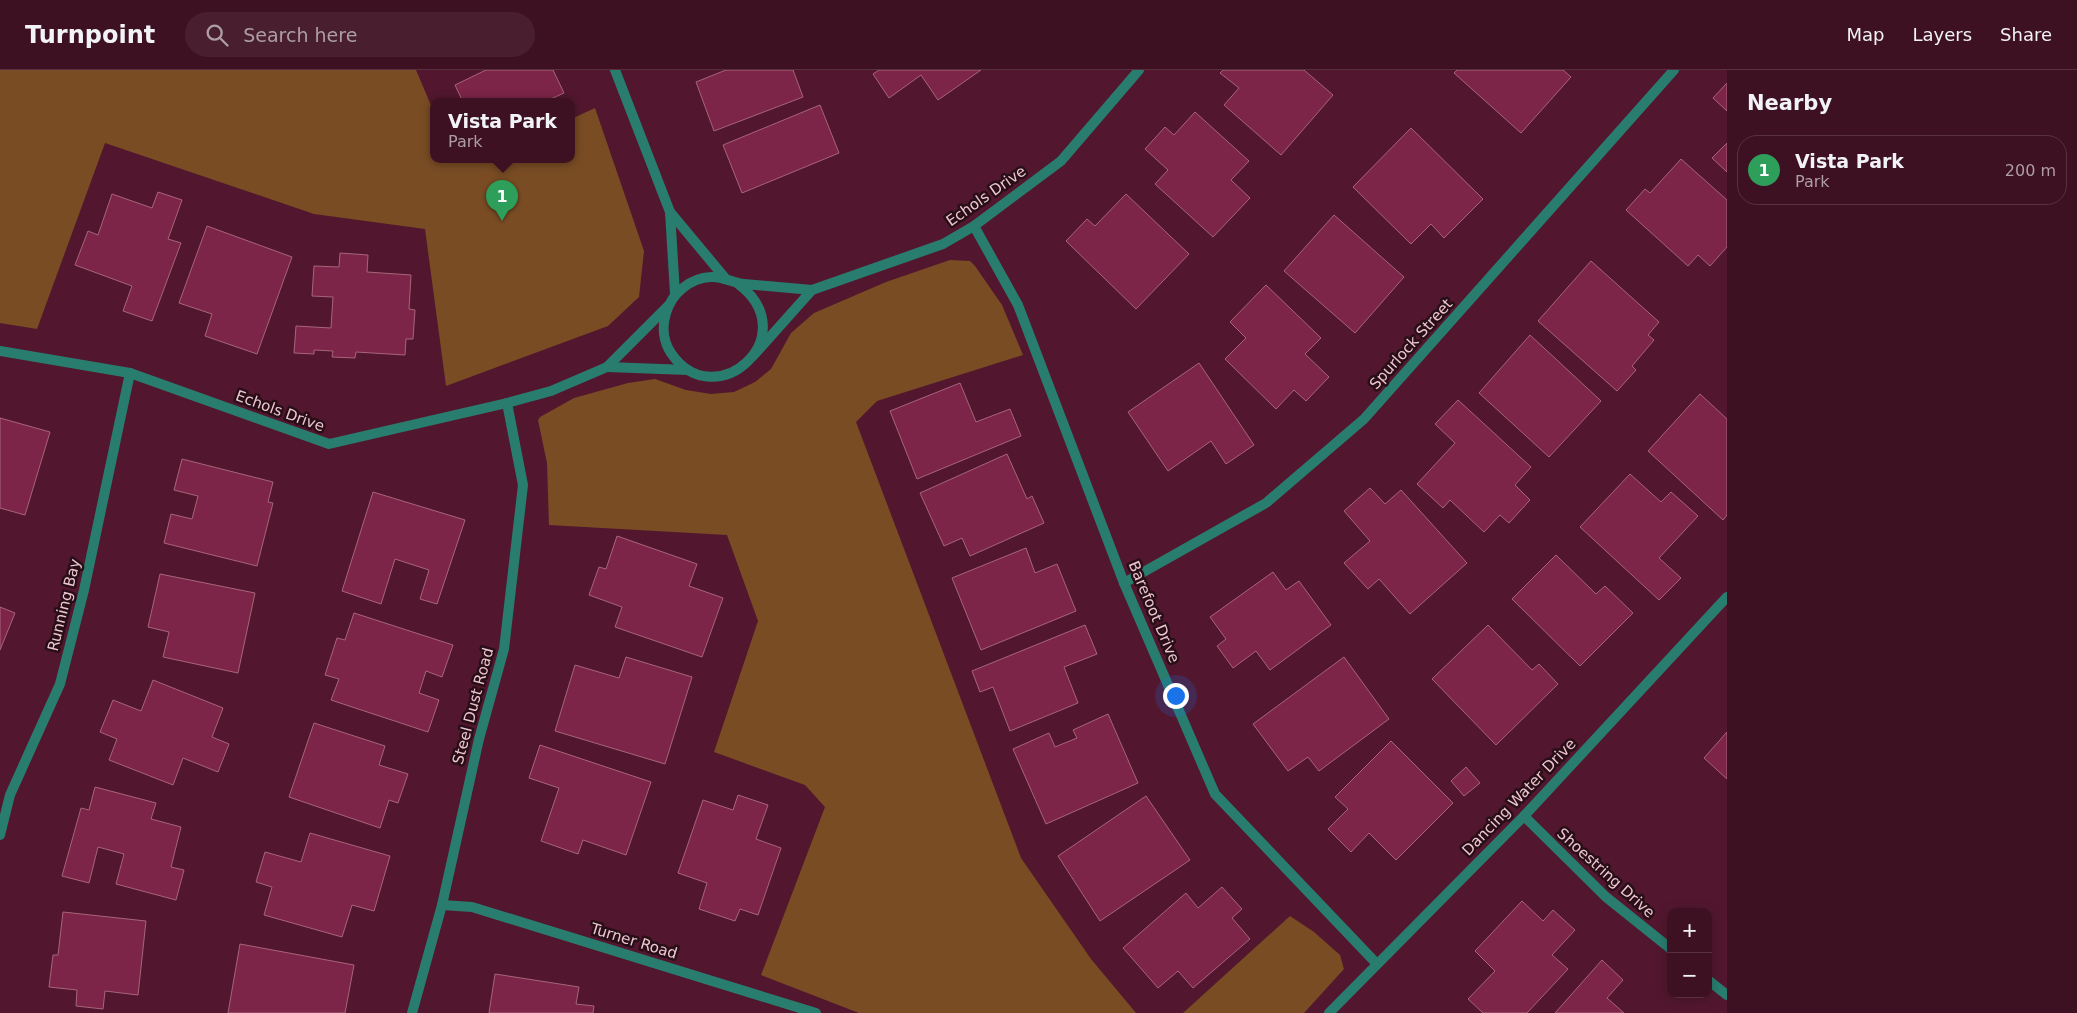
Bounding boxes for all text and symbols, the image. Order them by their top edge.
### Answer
search box [185,12,535,57]
text: Turnpoint [25,21,155,49]
icon: search [203,21,231,49]
text: Search here [243,24,357,46]
text: Map [1846,24,1884,45]
text: Layers [1912,24,1972,45]
text: Share [2000,24,2052,45]
text: Nearby [1747,91,1832,115]
popup [430,98,575,163]
text: Vista Park [448,110,557,132]
text: Park [448,132,483,151]
text: Vista Park [1795,150,1904,172]
text: 1 [1758,161,1770,180]
text: 200 m [2005,161,2056,180]
street label: Echols Drive [943,162,1029,230]
text: Park [1795,172,1830,191]
pin: 1 [486,180,518,221]
street label: Spurlock Street [1366,295,1456,393]
street label: Echols Drive [233,387,327,435]
street label: Running Bay [44,557,84,653]
street label: Barefoot Drive [1124,558,1184,666]
street label: Steel Dust Road [449,646,497,766]
your location [1163,683,1189,709]
street label: Dancing Water Drive [1458,735,1580,859]
street label: Shoestring Drive [1553,824,1659,922]
map controls [1667,908,1712,998]
button: + [1667,908,1712,953]
street label: Turner Road [588,919,679,963]
button: − [1667,953,1712,998]

